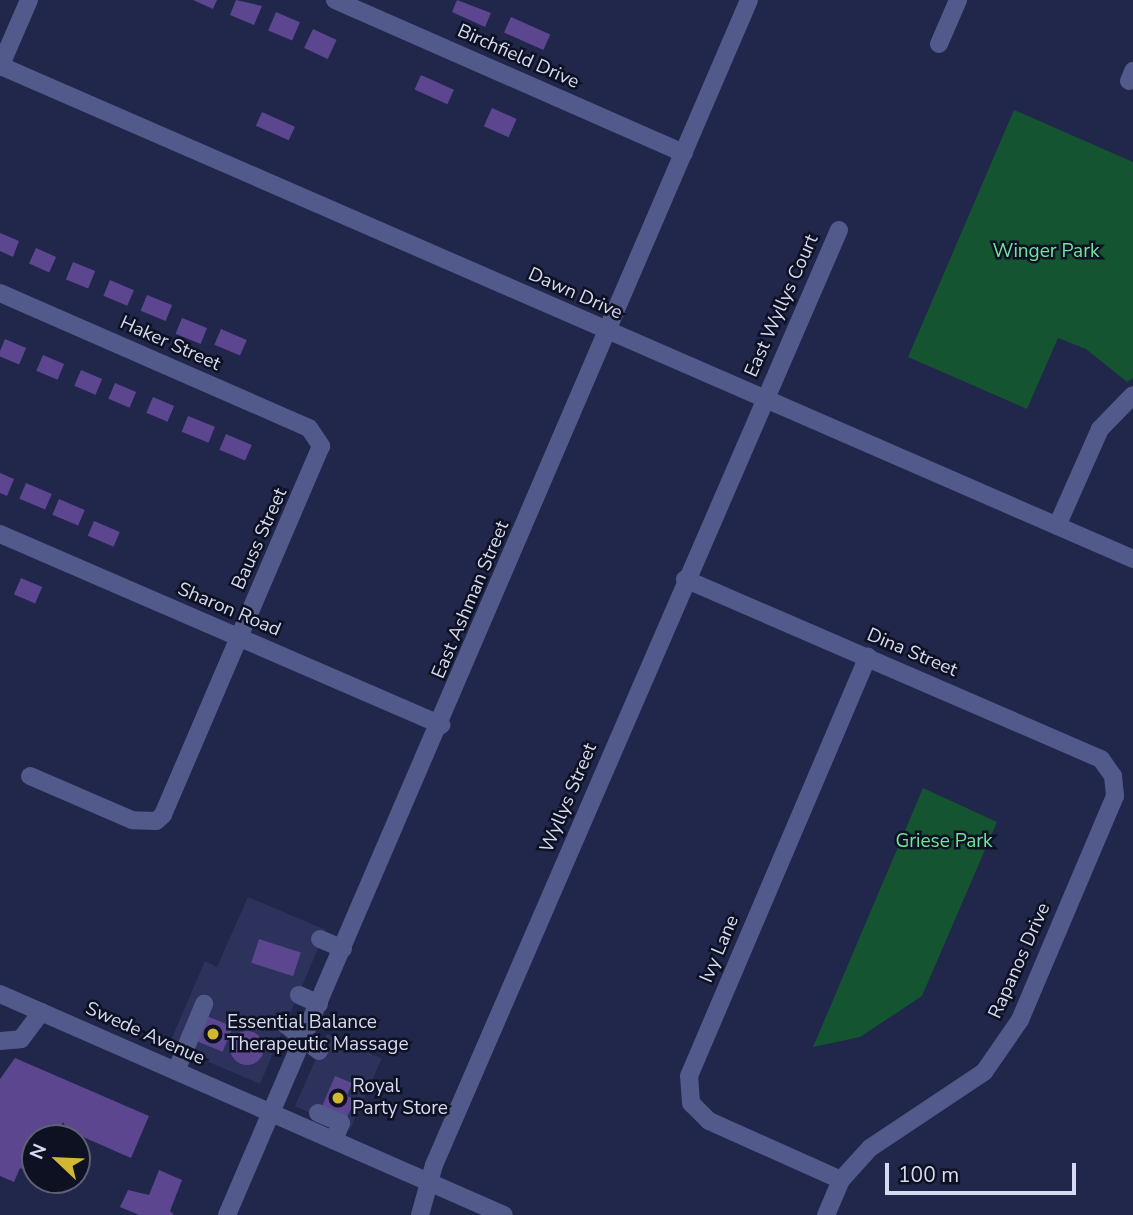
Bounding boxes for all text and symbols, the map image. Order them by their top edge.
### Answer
street label: Birchfield Drive [454,20,582,94]
street label: East Wyllys Court [740,231,824,381]
park label: Winger Park [993,241,1099,263]
street label: Dawn Drive [524,263,626,325]
street label: Haker Street [116,312,224,376]
street label: Bauss Street [228,485,292,593]
street label: East Ashman Street [427,518,515,682]
street label: Sharon Road [174,578,284,642]
street label: Dina Street [863,624,961,682]
street label: Wyllys Street [536,740,602,856]
park label: Griese Park [895,831,993,853]
street label: Rapanos Drive [984,900,1056,1022]
street label: Ivy Lane [696,912,744,986]
street label: Swede Avenue [82,998,208,1070]
place label: Essential Balance Therapeutic Massage [227,1012,409,1056]
marker: Essential Balance Therapeutic Massage [205,1026,221,1042]
place label: Royal Party Store [352,1076,448,1120]
marker: Royal Party Store [330,1090,346,1106]
north arrow [21,1124,91,1194]
text: N [24,1140,53,1163]
scale bar [888,1148,1079,1192]
text: 100 m [898,1161,959,1189]

